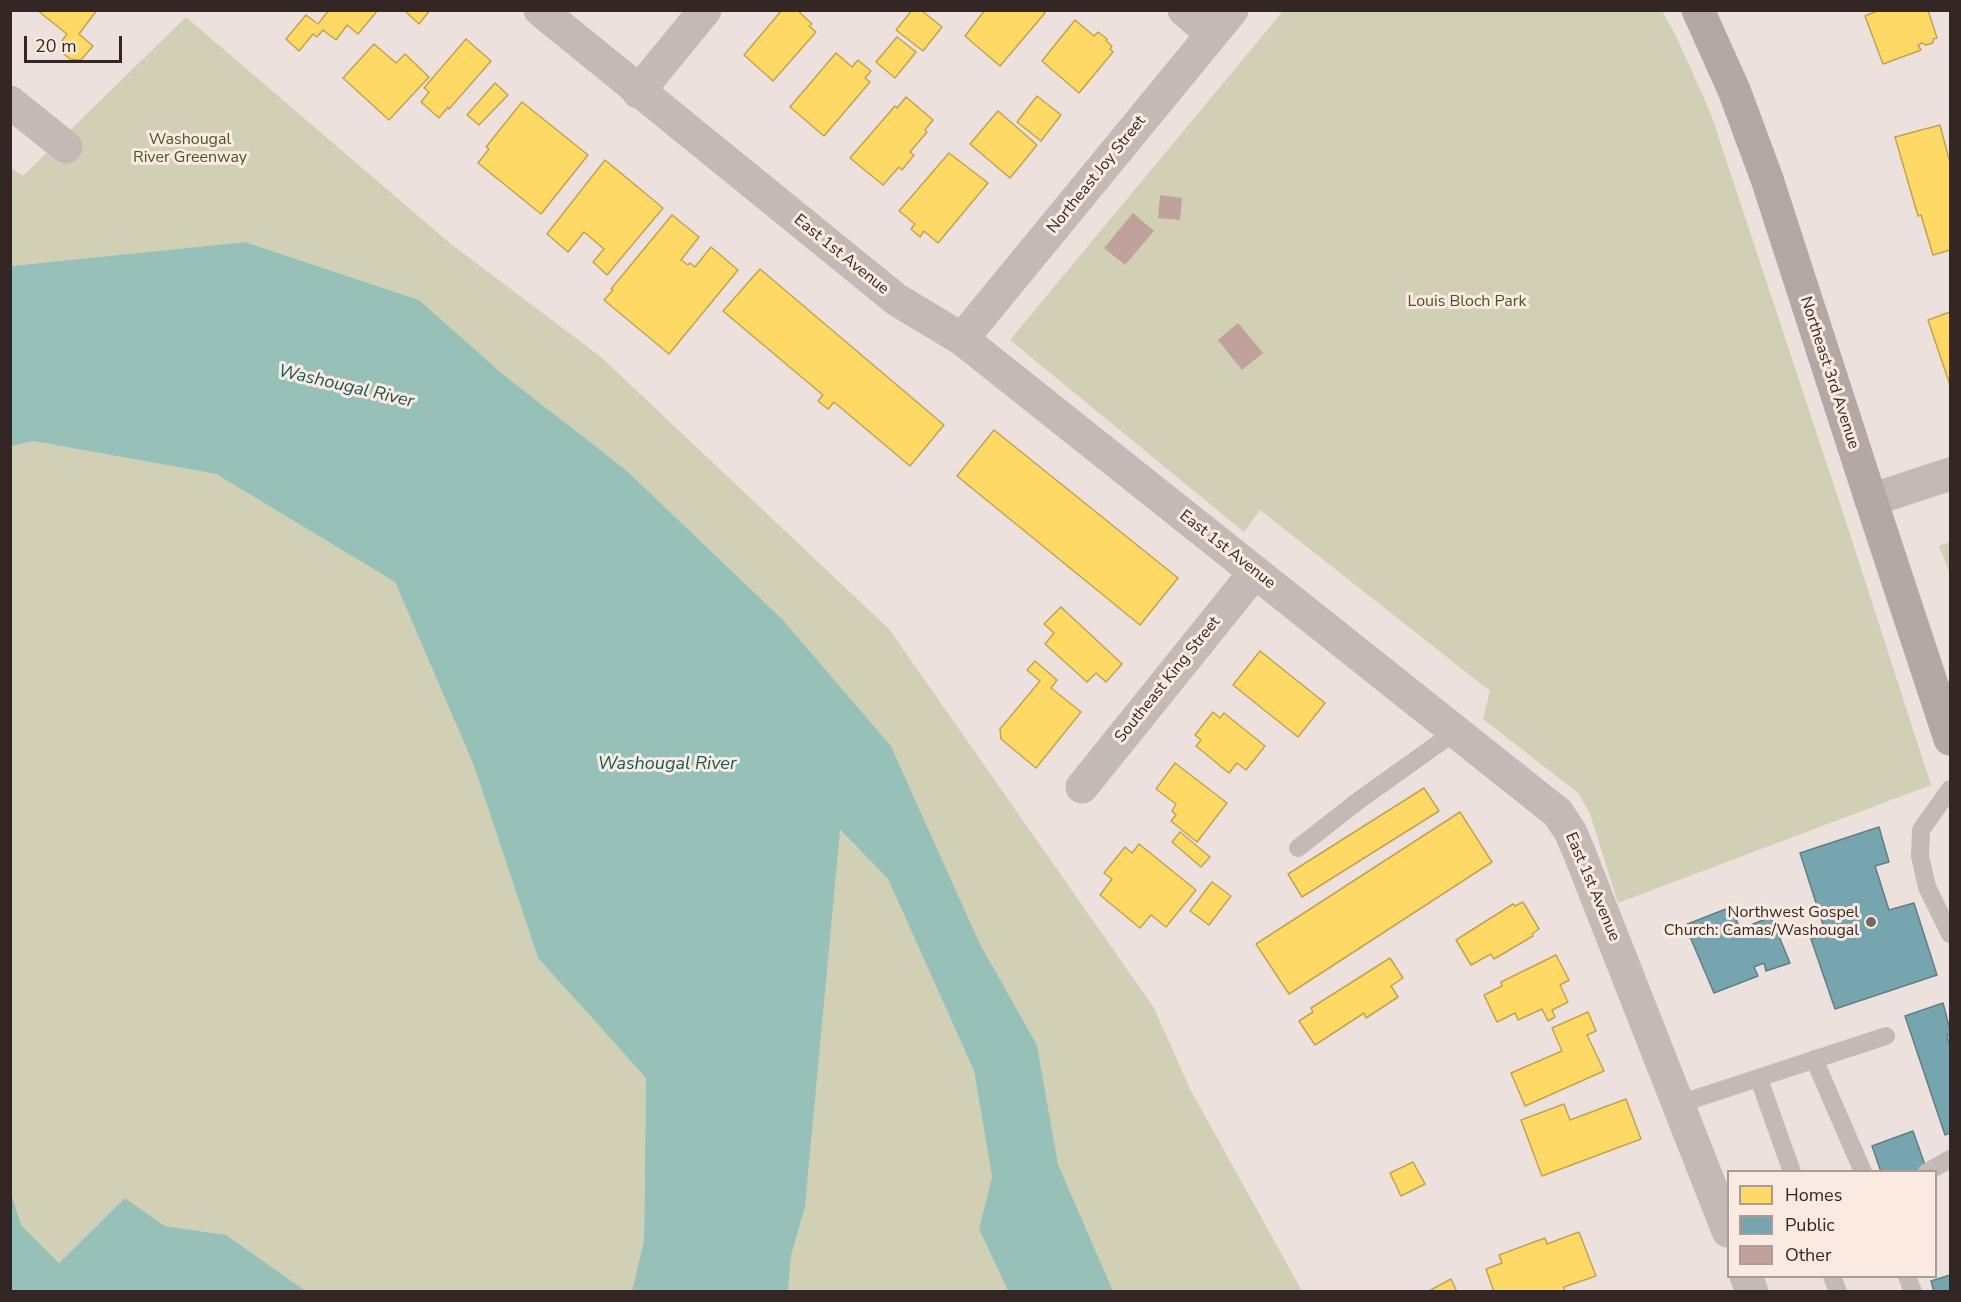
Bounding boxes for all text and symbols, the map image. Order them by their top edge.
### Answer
scale bar [27,24,124,62]
text: 20 m [35,34,77,58]
street label: Northeast Joy Street [1044,112,1150,238]
park label: Washougal River Greenway [133,130,247,168]
street label: East 1st Avenue [790,211,892,299]
park label: Louis Bloch Park [1408,292,1526,312]
street label: Northeast 3rd Avenue [1795,294,1863,452]
water label: Washougal River [276,361,416,413]
street label: East 1st Avenue [1175,507,1279,593]
street label: Southeast King Street [1111,613,1225,747]
water label: Washougal River [598,754,736,776]
street label: East 1st Avenue [1560,830,1624,944]
place label: Northwest Gospel Church: Camas/Washougal [1664,903,1859,941]
marker: Northwest Gospel Church: Camas/Washougal [1864,915,1878,929]
legend [1727,1170,1937,1278]
text: Homes [1785,1183,1842,1207]
text: Public [1785,1213,1835,1237]
text: Other [1785,1243,1831,1267]

